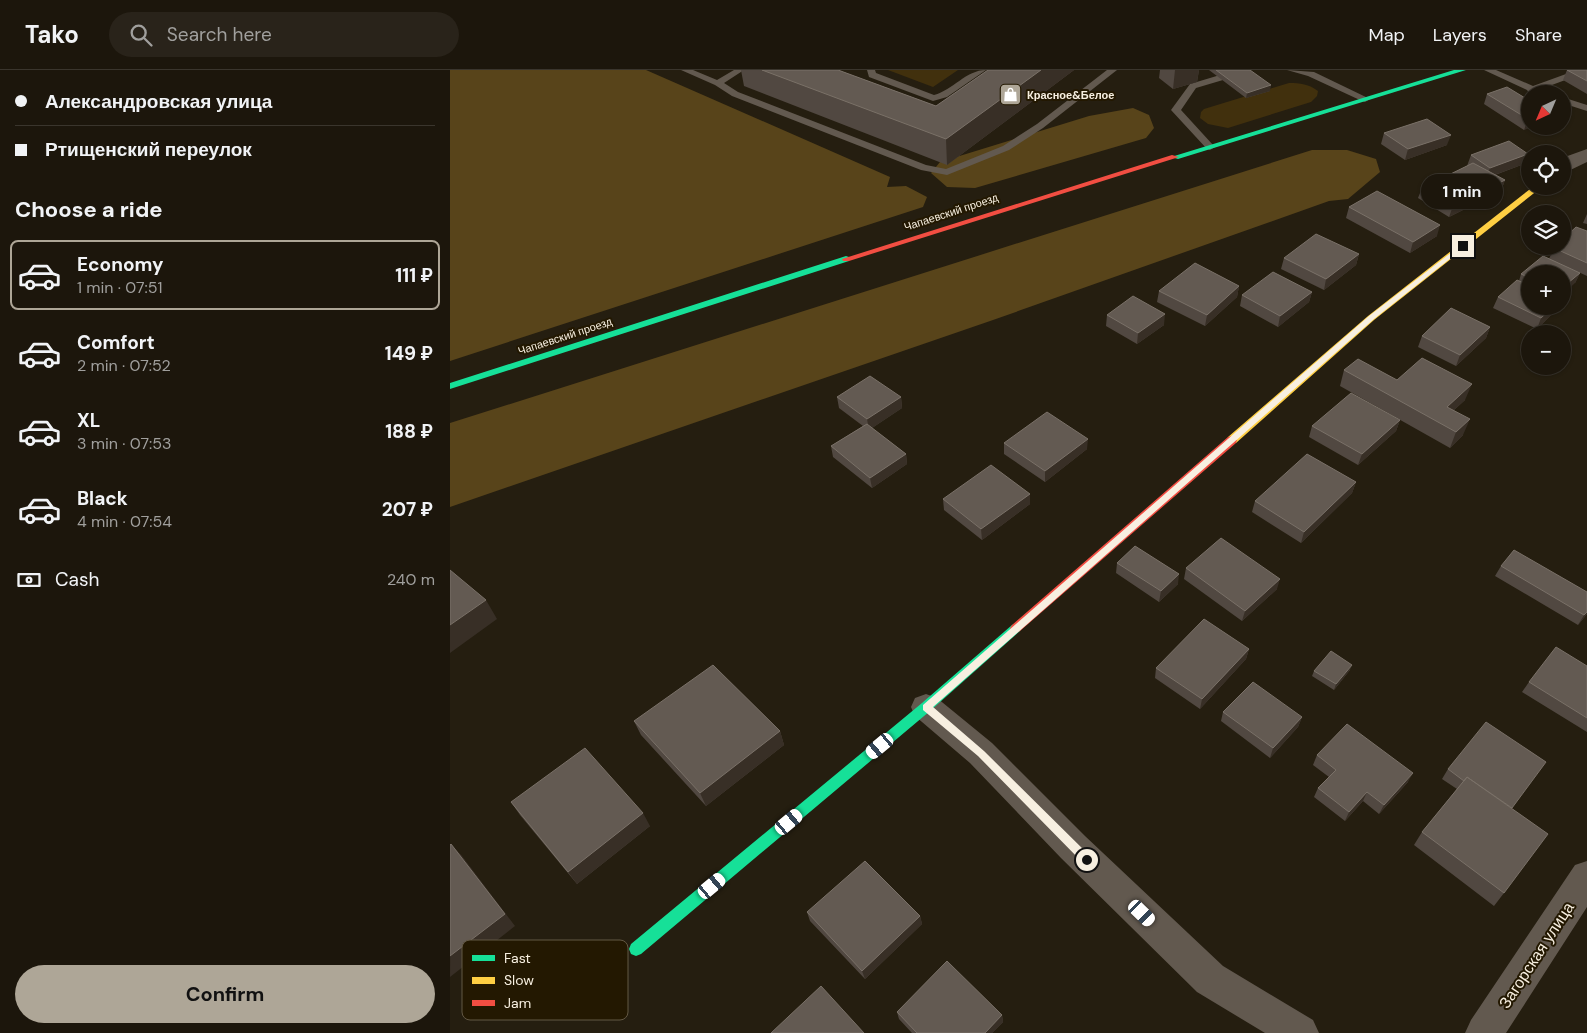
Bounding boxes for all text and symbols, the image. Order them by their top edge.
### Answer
search box [109,12,459,57]
text: Tako [25,19,79,50]
icon: search [127,21,155,49]
text: Search here [167,22,272,47]
text: Map [1369,23,1405,47]
text: Layers [1433,23,1487,47]
text: Share [1515,23,1562,47]
shop icon: Красное&Белое [999,83,1023,107]
north arrow [1521,85,1571,135]
map controls [1521,85,1571,375]
place label: Красное&Белое [1027,88,1114,102]
text: Александровская улица [45,89,272,114]
text: Ртищенский переулок [45,137,252,162]
button: locate [1521,145,1571,195]
callout: 1 min [1422,174,1504,208]
text: 1 min [1443,181,1481,202]
street label: Чапаевский проезд [902,190,1000,234]
text: Choose a ride [15,195,163,224]
button: layers [1521,205,1571,255]
route end [1452,235,1474,257]
text: Economy [77,252,164,277]
icon: car [17,253,62,298]
text: 111 ₽ [395,263,433,288]
button: + [1521,265,1571,315]
text: 1 min · 07:51 [77,277,162,298]
street label: Чапаевский проезд [516,314,614,358]
button: − [1521,325,1571,375]
text: Comfort [77,330,155,355]
icon: car [17,331,62,376]
text: 149 ₽ [385,341,433,366]
text: 2 min · 07:52 [77,355,171,376]
text: XL [77,408,100,433]
icon: car [17,409,62,454]
text: 188 ₽ [385,419,433,444]
text: 3 min · 07:53 [77,433,171,454]
text: Black [77,486,128,511]
icon: car [17,487,62,532]
text: 207 ₽ [382,497,433,522]
text: 4 min · 07:54 [77,511,172,532]
icon: cash [15,566,43,594]
text: Cash [55,567,99,592]
text: 240 m [387,569,435,590]
car [863,731,896,761]
car [772,807,805,837]
route start [1076,849,1098,871]
car [695,871,728,901]
car [1126,897,1158,929]
street label: Загорская улица [1494,898,1579,1013]
legend [462,940,628,1020]
text: Fast [504,949,531,967]
button: Confirm [15,965,435,1023]
text: Slow [504,971,534,989]
text: Jam [504,994,531,1012]

